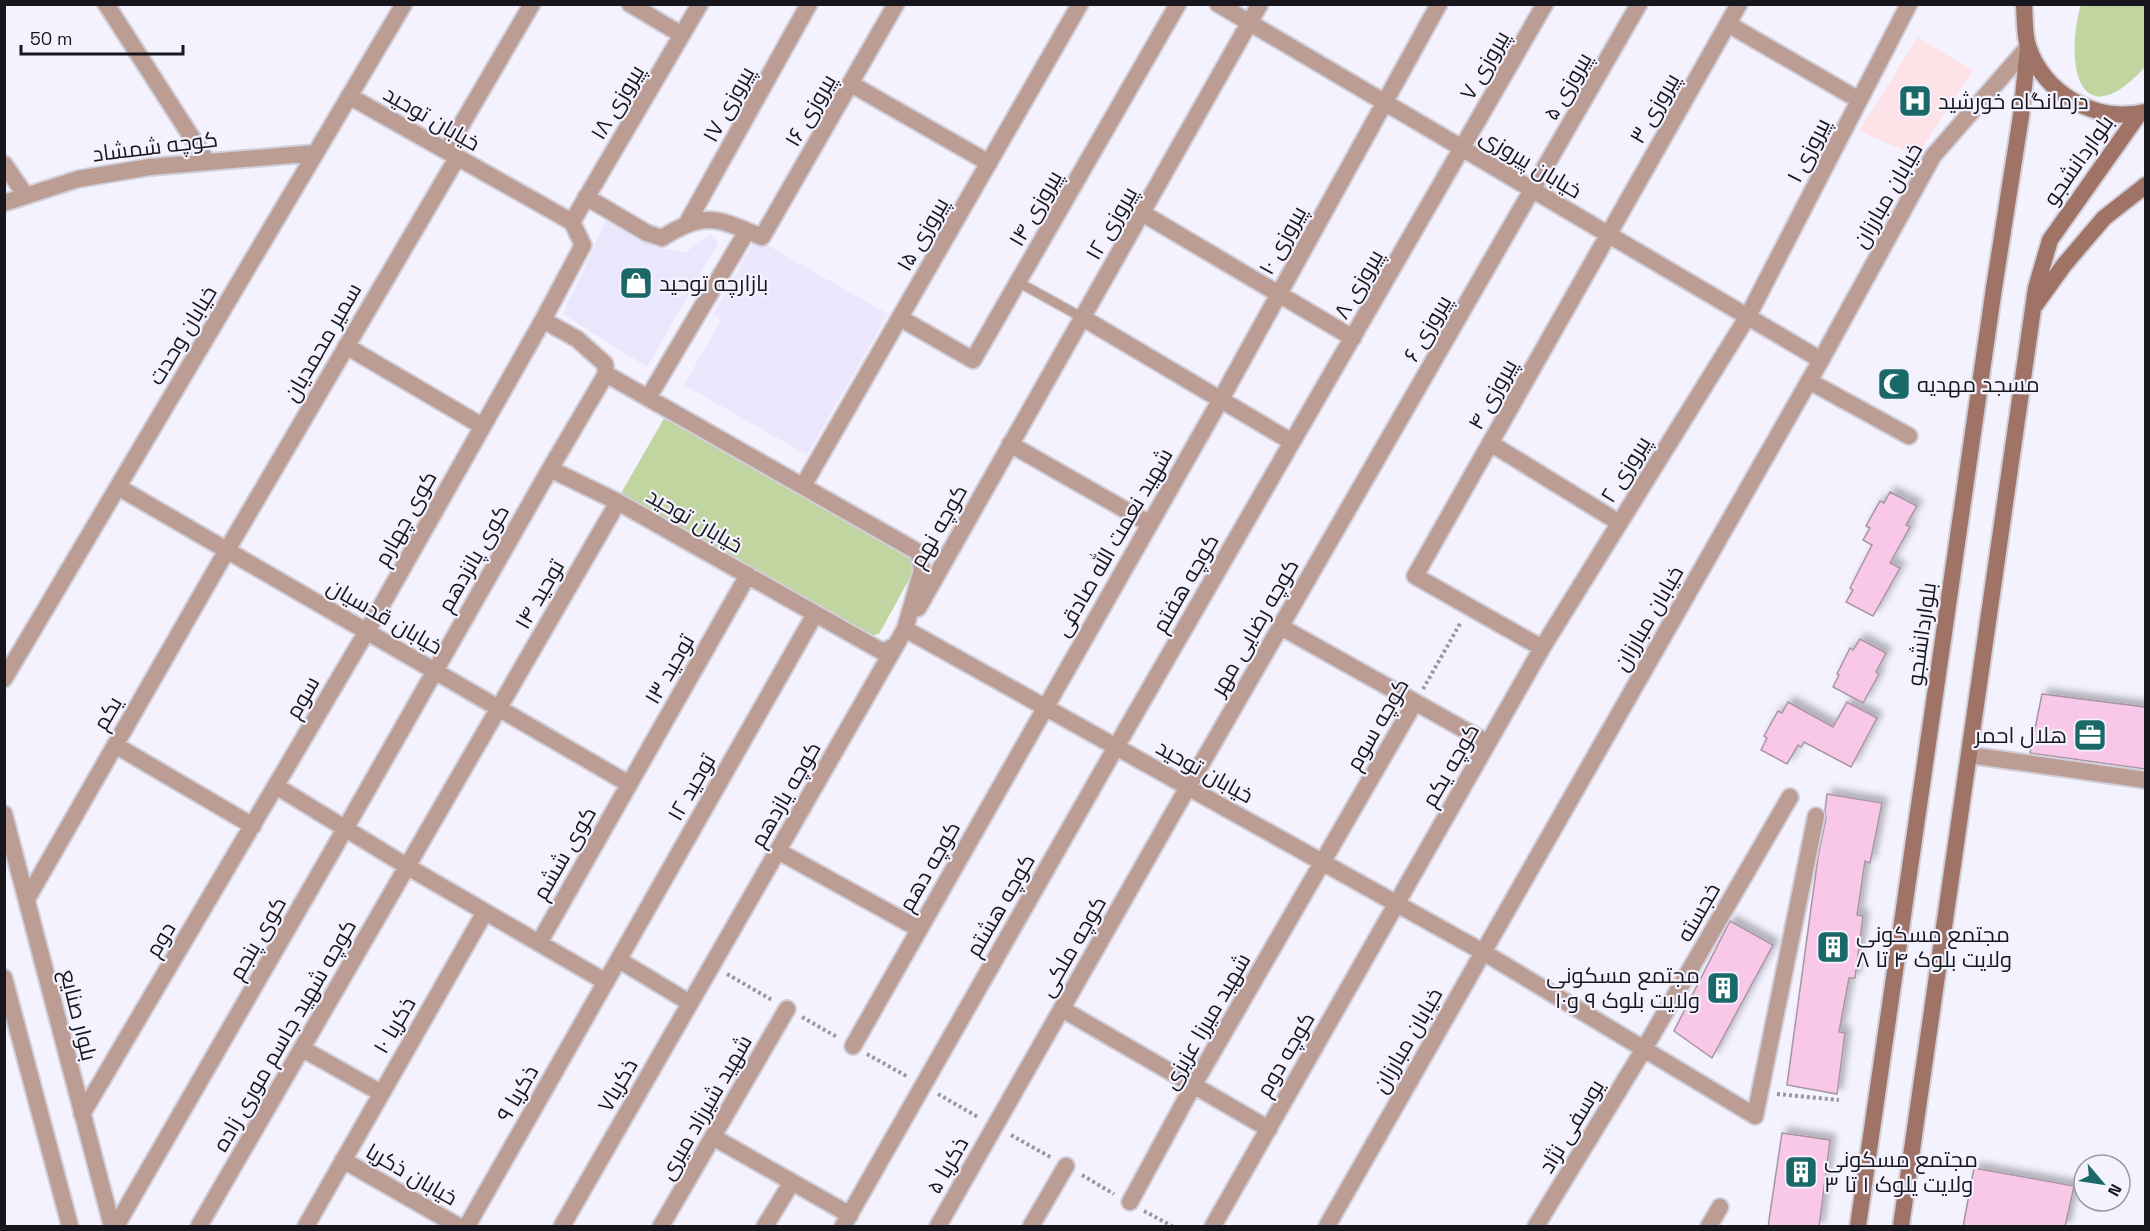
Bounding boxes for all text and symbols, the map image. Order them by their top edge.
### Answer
scale bar [21,18,183,56]
street label: پیروزی ۷ [1453,25,1516,105]
text: 50 m [30,27,72,50]
street label: پیروزی ۵ [1536,47,1599,126]
street label: پیروزی ۱۸ [584,59,651,145]
street label: پیروزی ۱۷ [696,61,761,147]
street label: پیروزی ۳ [1623,68,1686,149]
street label: پیروزی ۱۶ [778,69,843,152]
street label: خیابان توحید [379,79,485,157]
hospital icon: درمانگاه خورشید [1897,83,1933,119]
place label: درمانگاه خورشید [1938,87,2089,115]
street label: بلواردانشجو [2037,109,2119,211]
street label: پیروزی ۱ [1780,113,1837,188]
street label: خیابان پیروزی [1474,122,1587,205]
street label: کوچه شمشاد [91,124,219,169]
street label: خیابان مبارزان [1846,137,1928,253]
street label: پیروزی ۱۴ [1002,165,1069,252]
street label: پیروزی ۱۲ [1079,181,1144,265]
street label: پیروزی ۱۵ [890,192,955,277]
street label: پیروزی ۱۰ [1252,201,1313,280]
street label: پیروزی ۸ [1327,244,1390,324]
shop icon: بازارچه توحید [618,265,654,301]
place label: بازارچه توحید [659,269,768,298]
street label: سمیر محمدیان [277,277,367,407]
street label: خیابان وحدت [141,280,223,390]
street label: پیروزی ۶ [1397,289,1458,367]
street label: پیروزی ۴ [1461,354,1524,435]
mosque icon: مسجد مهدیه [1876,366,1912,402]
place label: مسجد مهدیه [1917,370,2040,398]
street label: پیروزی ۲ [1594,430,1657,508]
street label: شهید نعمت الله صادقی [1048,443,1178,641]
street label: کوی چهارم [367,465,444,572]
street label: کوچه نهم [903,479,975,574]
street label: خیابان توحید [642,481,748,559]
street label: کوی پانزدهم [431,499,517,618]
street label: کوچه هفتم [1145,529,1226,638]
street label: کوچه رضایی مهر [1202,553,1305,703]
street label: توحید ۱۴ [508,554,570,634]
street label: خیابان مبارزان [1607,560,1689,676]
street label: خیابان قدسیان [322,572,448,660]
street label: بلواردانشجو [1900,580,1942,688]
street label: توحید ۱۳ [638,629,700,709]
street label: سوم [279,671,327,724]
street label: کوچه سوم [1339,673,1416,776]
street label: یکم [86,691,130,736]
office icon: هلال احمر [2072,717,2108,753]
street label: کوچه یکم [1415,718,1487,813]
place label: هلال احمر [1973,721,2067,749]
street label: خیابان توحید [1151,733,1259,809]
street label: کوچه یازدهم [743,736,828,853]
street label: توحید ۱۲ [661,748,721,826]
street label: کوی ششم [526,801,604,906]
street label: کوچه دهم [892,816,968,917]
street label: کوچه هشتم [959,848,1042,963]
street label: خجسته [1670,877,1726,947]
street label: کوی پنجم [222,891,294,986]
street label: کوچه ملکی [1032,891,1113,1002]
street label: کوچه شهید جاسم موری زاده [206,914,364,1157]
street label: دوم [139,916,183,963]
place label: مجتمع مسکونی ولایت بلوک ۴ تا ۸ [1856,920,2012,973]
building icon: مجتمع مسکونی ولایت بلوک ۴ تا ۸ [1815,929,1851,965]
street label: شهید میرزا عزیزی [1156,948,1256,1094]
place label: مجتمع مسکونی ولایت بلوک ۹ و۱۰ [1546,961,1700,1014]
street label: بلوار صنایع [53,966,104,1064]
building icon: مجتمع مسکونی ولایت بلوک ۹ و۱۰ [1705,970,1741,1006]
street label: خیابان مبارزان [1366,982,1448,1098]
street label: ذکریا ۱۰ [367,991,421,1059]
street label: کوچه دوم [1250,1007,1322,1102]
street label: شهید شیرزاد میری [652,1030,758,1184]
street label: ذکریا۷ [591,1053,643,1117]
street label: ذکریا ۹ [490,1060,544,1126]
street label: یوسفی نژاد [1532,1074,1610,1178]
street label: ذکریا ۵ [920,1132,974,1198]
street label: خیابان ذکریا [361,1137,463,1211]
place label: مجتمع مسکونی ولایت یلوک ۱ تا ۳ [1824,1145,1978,1198]
north arrow [2072,1153,2132,1213]
building icon: مجتمع مسکونی ولایت یلوک ۱ تا ۳ [1783,1154,1819,1190]
text: N [2103,1180,2126,1200]

